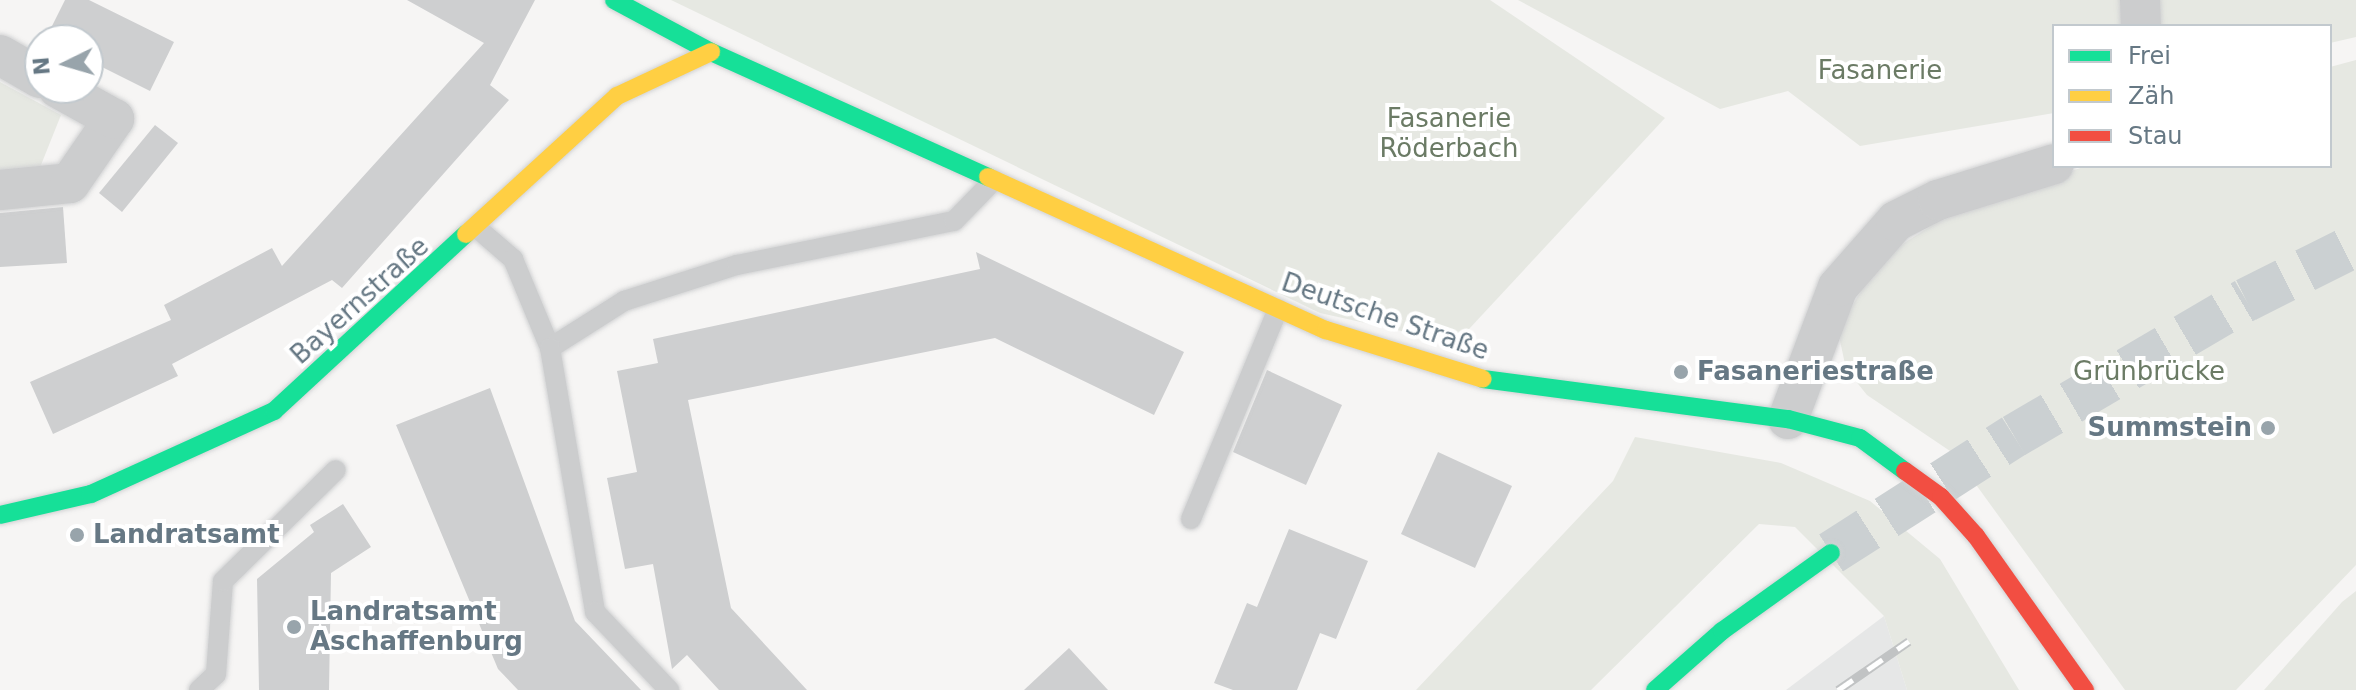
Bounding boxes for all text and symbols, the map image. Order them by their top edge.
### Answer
north arrow [24,24,104,104]
legend [2052,24,2332,168]
text: Frei [2128,42,2171,70]
park label: Fasanerie [1818,55,1942,87]
text: N [28,56,55,76]
text: Zäh [2128,82,2174,110]
park label: Fasanerie Röderbach [1379,103,1519,164]
text: Stau [2128,122,2183,150]
street label: Bayernstraße [285,231,435,371]
street label: Deutsche Straße [1277,267,1493,367]
place label: Fasaneriestraße [1697,356,1934,388]
park label: Grünbrücke [2073,356,2225,388]
marker: Fasaneriestraße [1672,363,1690,381]
place label: Summstein [2088,412,2252,444]
marker: Summstein [2259,419,2277,437]
place label: Landratsamt [93,519,280,551]
marker: Landratsamt [68,526,86,544]
place label: Landratsamt Aschaffenburg [310,596,523,658]
marker: Landratsamt Aschaffenburg [285,618,303,636]

